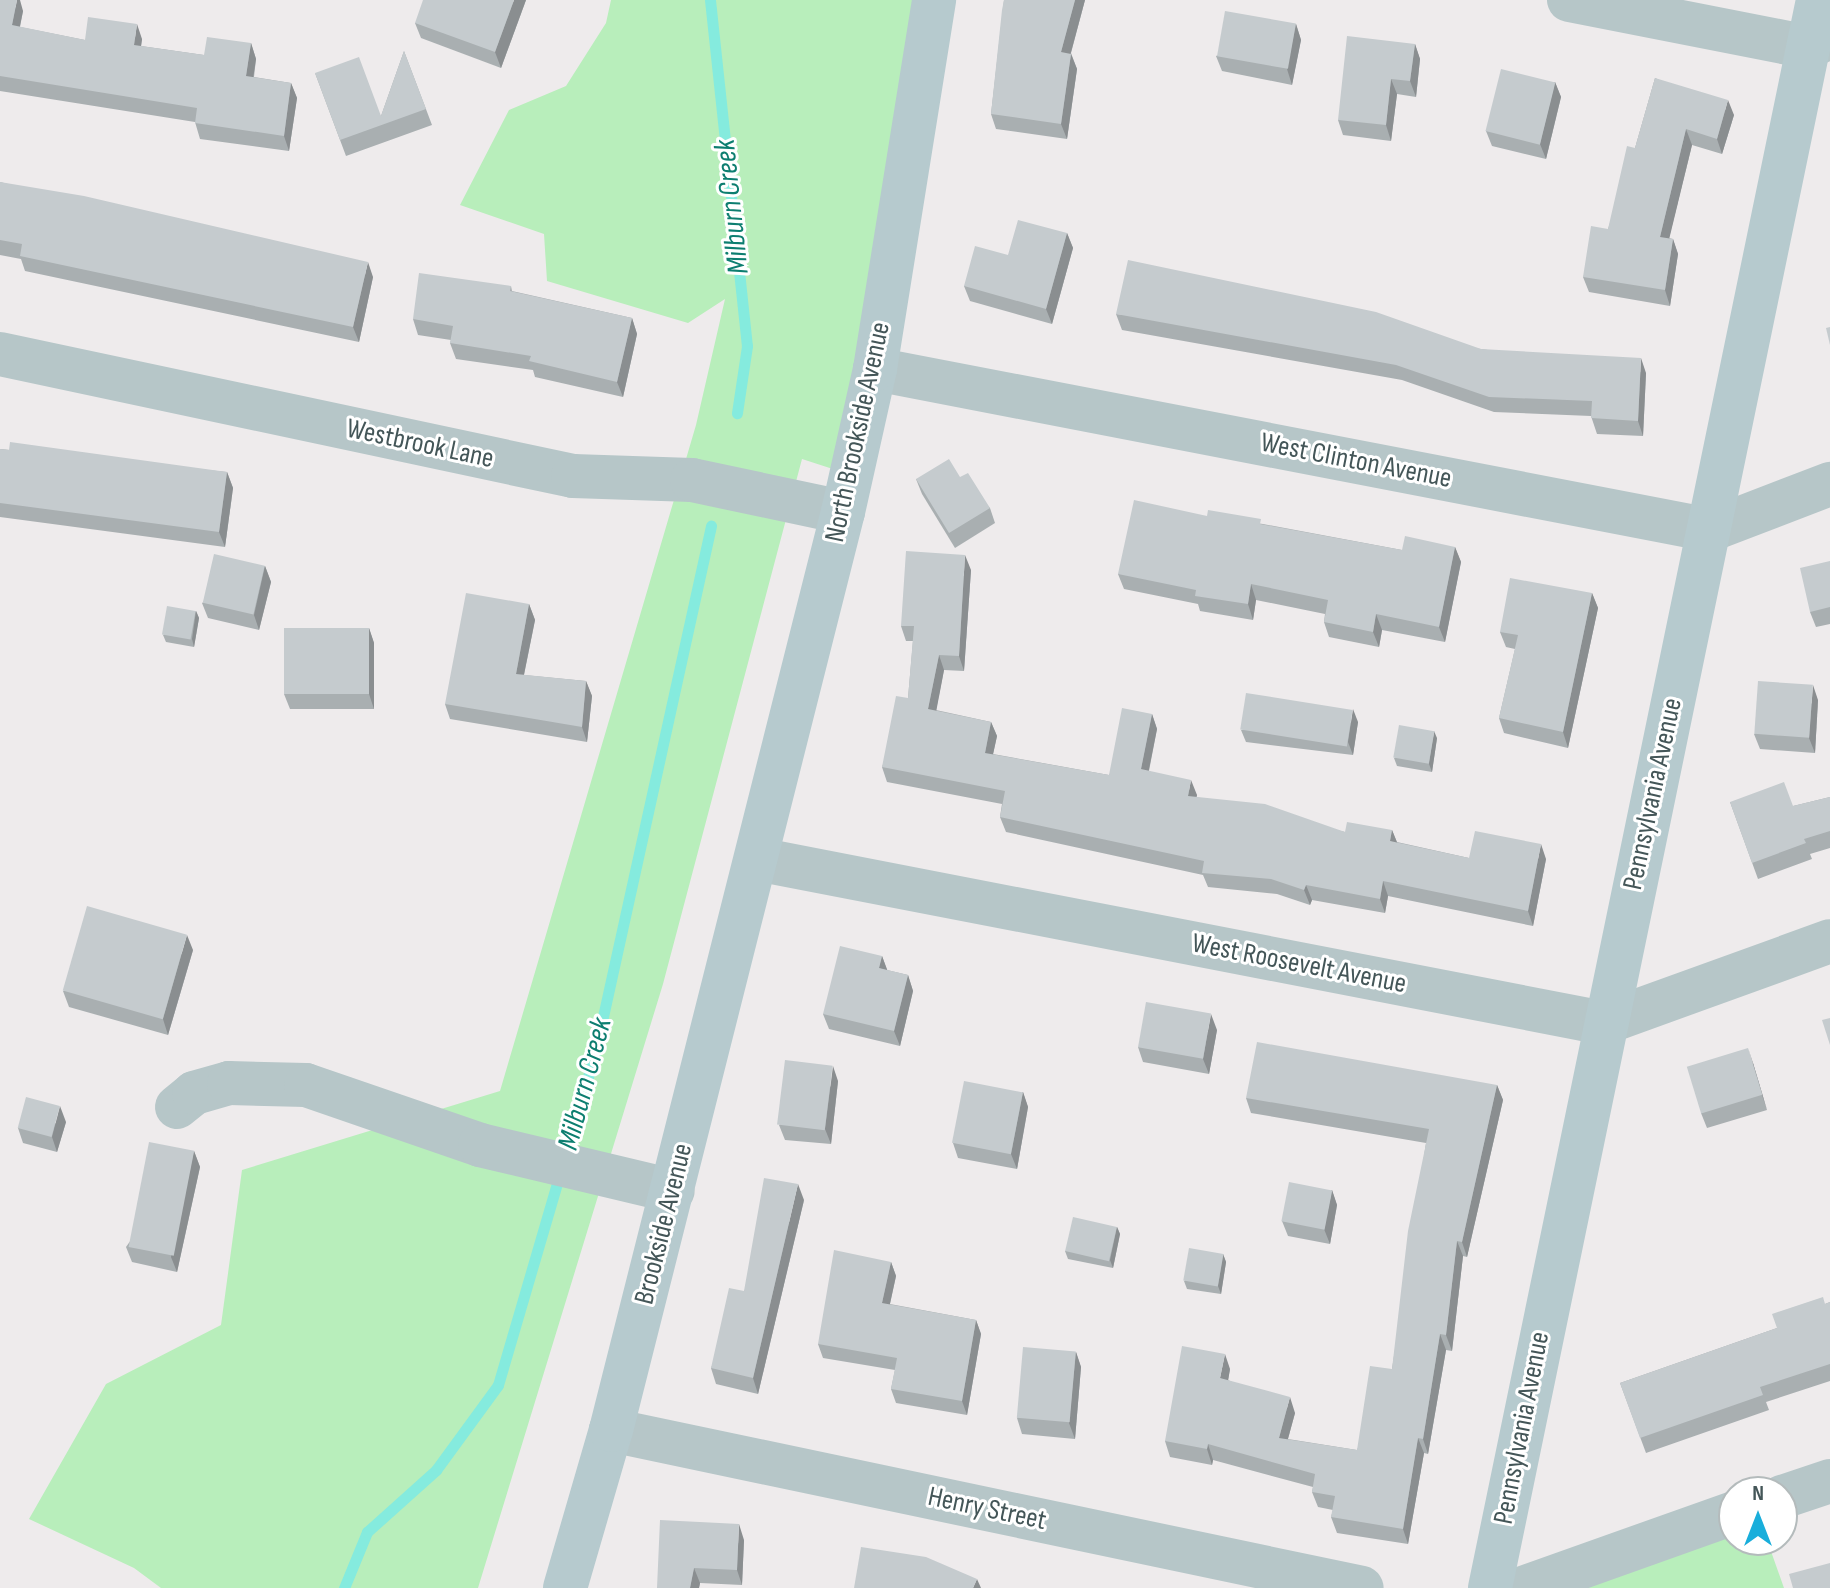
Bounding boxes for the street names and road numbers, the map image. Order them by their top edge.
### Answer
street label: North Brookside Avenue [818,319,898,545]
street label: Westbrook Lane [343,412,497,476]
street label: West Clinton Avenue [1258,426,1454,496]
street label: Pennsylvania Avenue [1616,695,1690,893]
street label: West Roosevelt Avenue [1189,927,1409,1001]
street label: Brookside Avenue [628,1140,700,1308]
street label: Pennsylvania Avenue [1487,1329,1557,1527]
street label: Henry Street [925,1480,1049,1538]

